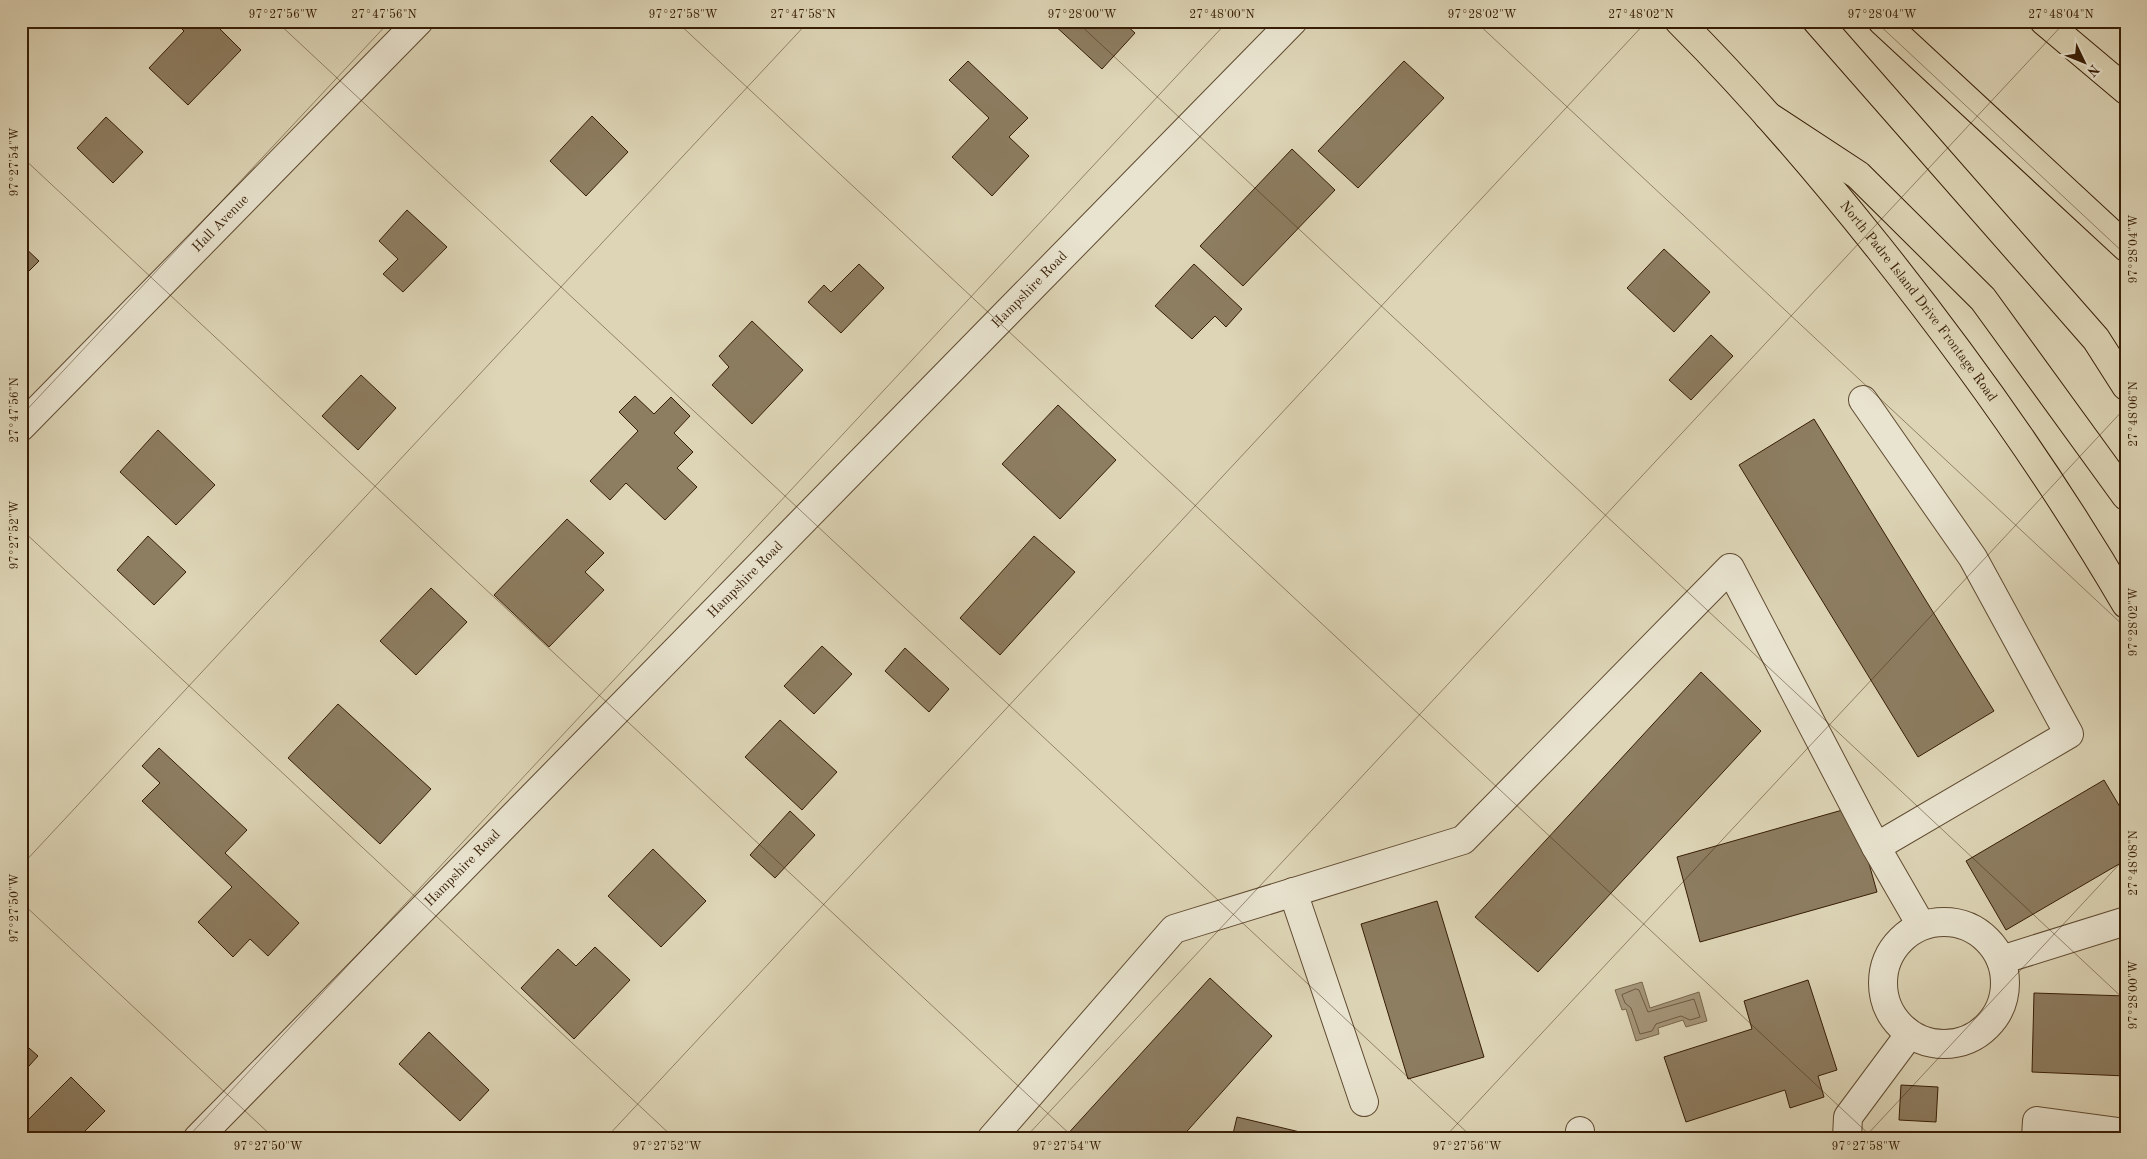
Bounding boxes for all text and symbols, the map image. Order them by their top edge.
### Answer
text: 97°27'56"W [248,8,318,21]
text: 27°47'56"N [351,8,417,21]
text: 97°27'58"W [648,8,718,21]
text: 27°47'58"N [770,8,836,21]
text: 97°28'00"W [1047,9,1117,21]
text: 27°48'00"N [1189,9,1255,21]
text: 97°28'02"W [1447,9,1517,21]
text: 27°48'02"N [1608,9,1674,21]
text: 97°28'04"W [1847,9,1917,21]
text: 27°48'04"N [2028,9,2094,21]
north arrow [2060,38,2110,88]
text: N [2084,61,2102,79]
text: 97°27'54"W [8,127,21,197]
street label: Hall Avenue [190,192,251,255]
street label: North Padre Island Drive Frontage Road [1837,198,2000,404]
text: 97°28'04"W [2128,214,2140,284]
street label: Hampshire Road [989,249,1070,331]
text: 27°47'56"N [8,377,21,443]
text: 27°48'06"N [2128,381,2140,447]
text: 97°27'52"W [8,500,21,570]
street label: Hampshire Road [705,539,786,621]
text: 97°28'02"W [2128,587,2140,657]
street label: Hampshire Road [422,827,503,909]
text: 27°48'08"N [2128,830,2140,896]
text: 97°27'50"W [8,873,21,943]
text: 97°28'00"W [2128,960,2140,1030]
text: 97°27'50"W [233,1140,303,1153]
text: 97°27'52"W [632,1140,702,1153]
text: 97°27'54"W [1032,1140,1102,1153]
text: 97°27'56"W [1432,1140,1502,1153]
text: 97°27'58"W [1831,1140,1901,1153]

